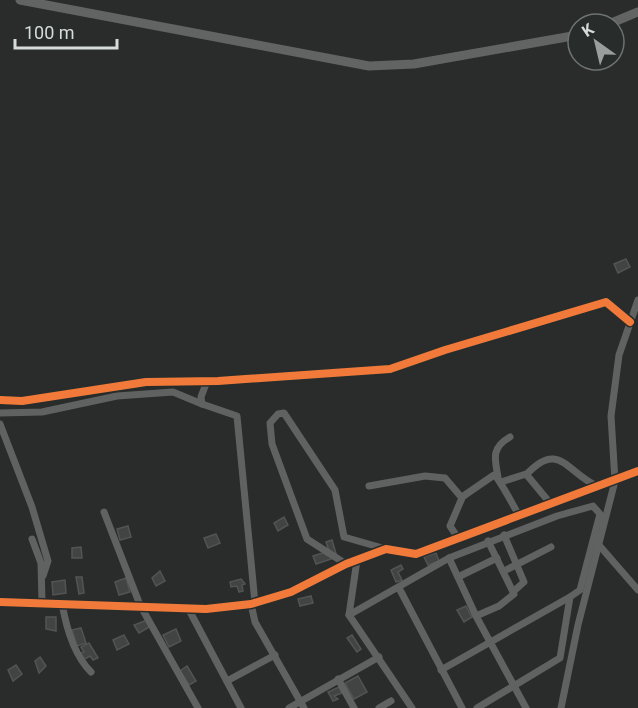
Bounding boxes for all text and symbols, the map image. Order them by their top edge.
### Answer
scale bar [15,12,117,50]
north arrow [566,12,626,72]
text: K [578,19,598,41]
text: 100 m [24,22,75,43]

